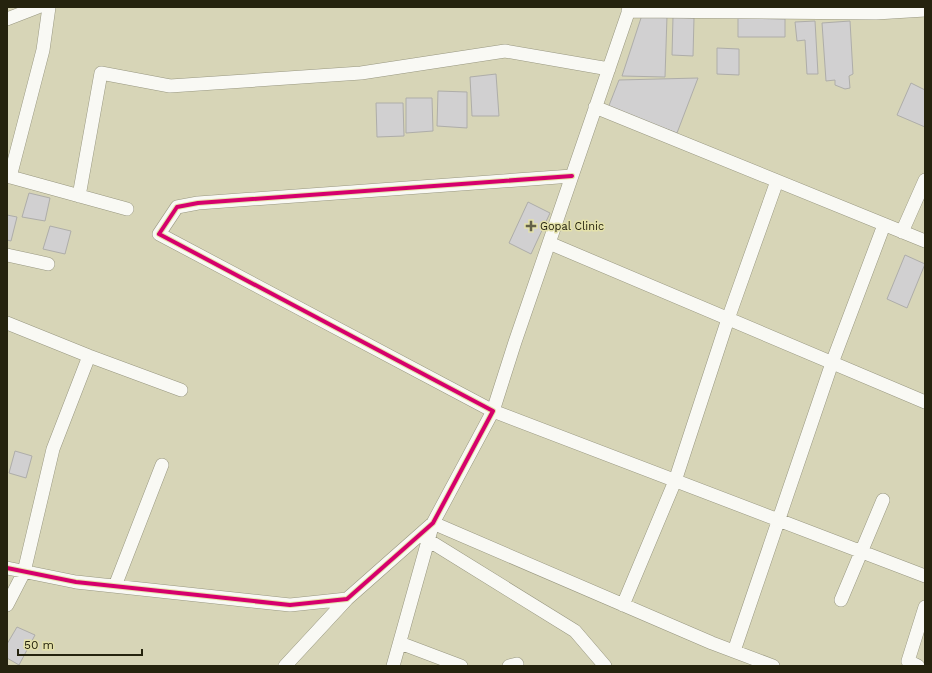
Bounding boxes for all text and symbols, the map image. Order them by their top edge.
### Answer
marker: Gopal Clinic [525,220,537,232]
place label: Gopal Clinic [540,220,604,233]
scale bar [18,631,142,657]
text: 50 m [24,638,54,652]

